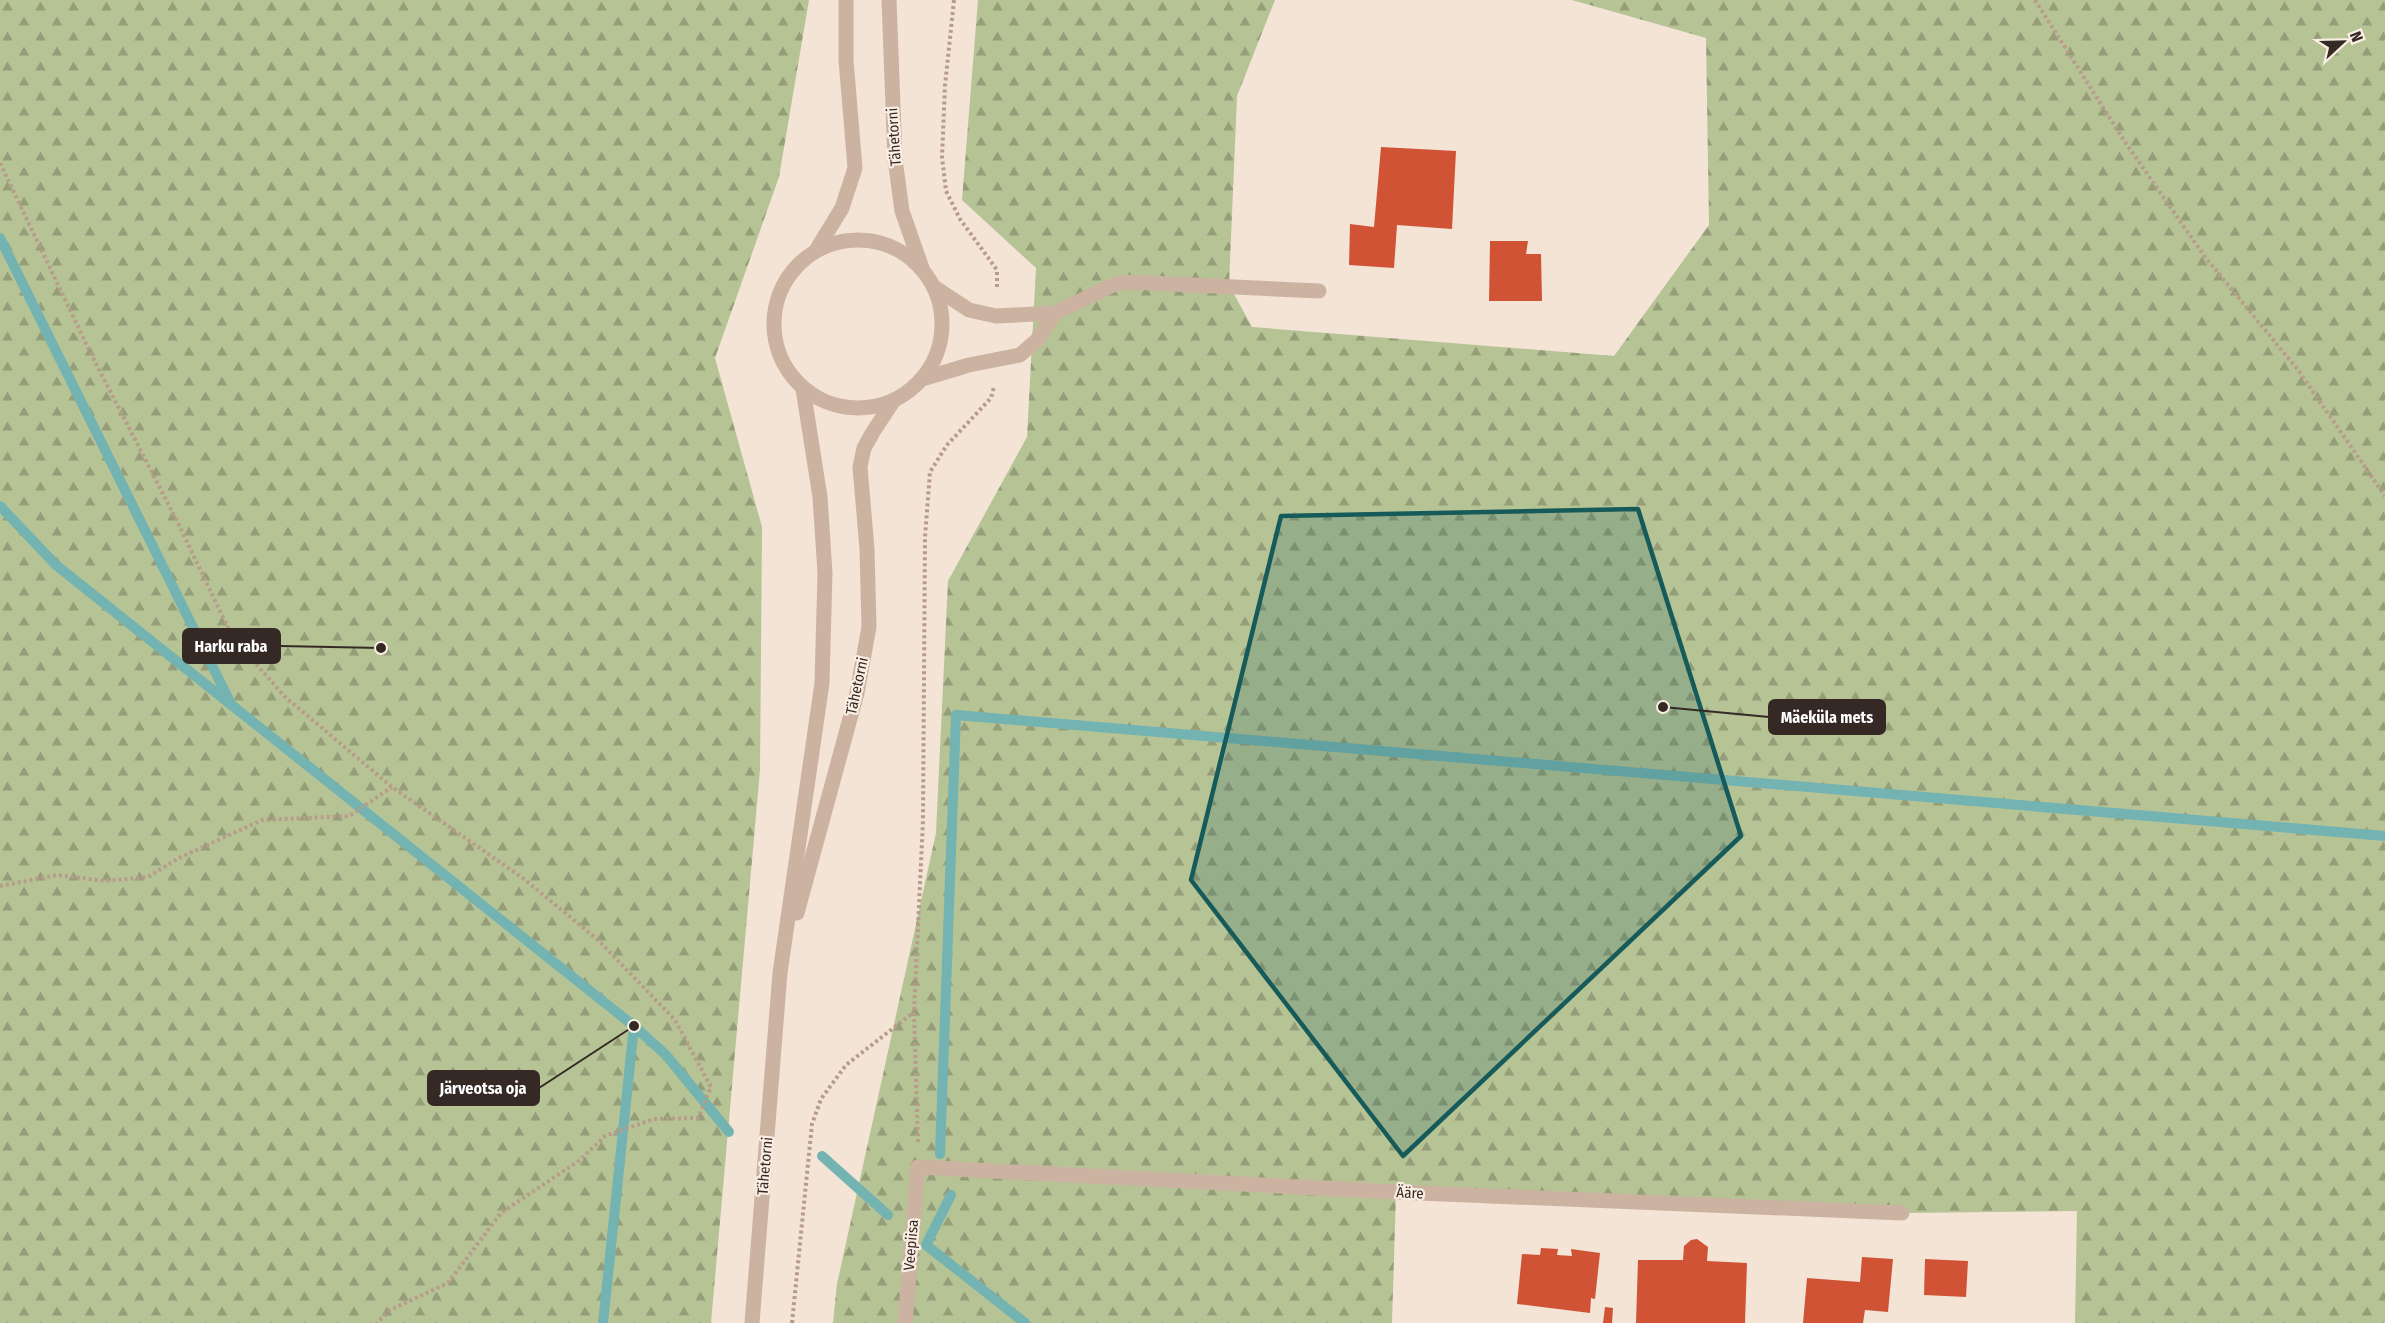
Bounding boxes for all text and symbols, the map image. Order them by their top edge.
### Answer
north arrow [2313,12,2373,72]
text: N [2346,29,2367,45]
street label: Tähetorni [883,107,905,167]
callout: Harku raba [183,629,280,663]
text: Harku raba [195,637,268,656]
street label: Tähetorni [842,656,872,716]
callout: Mäeküla mets [1769,700,1885,734]
text: Mäeküla mets [1781,708,1873,727]
callout: Järveotsa oja [428,1071,539,1105]
text: Järveotsa oja [439,1079,527,1098]
street label: Tähetorni [753,1136,777,1196]
street label: Ääre [1396,1183,1424,1203]
street label: Veepiisa [900,1219,922,1271]

